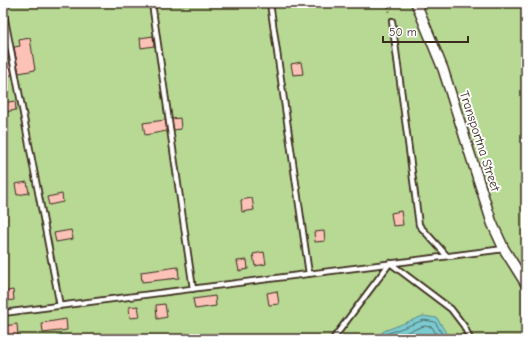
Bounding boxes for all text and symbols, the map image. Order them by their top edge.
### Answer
scale bar [383,18,468,44]
text: 50 m [389,25,417,39]
street label: Transportna Street [457,89,504,194]

